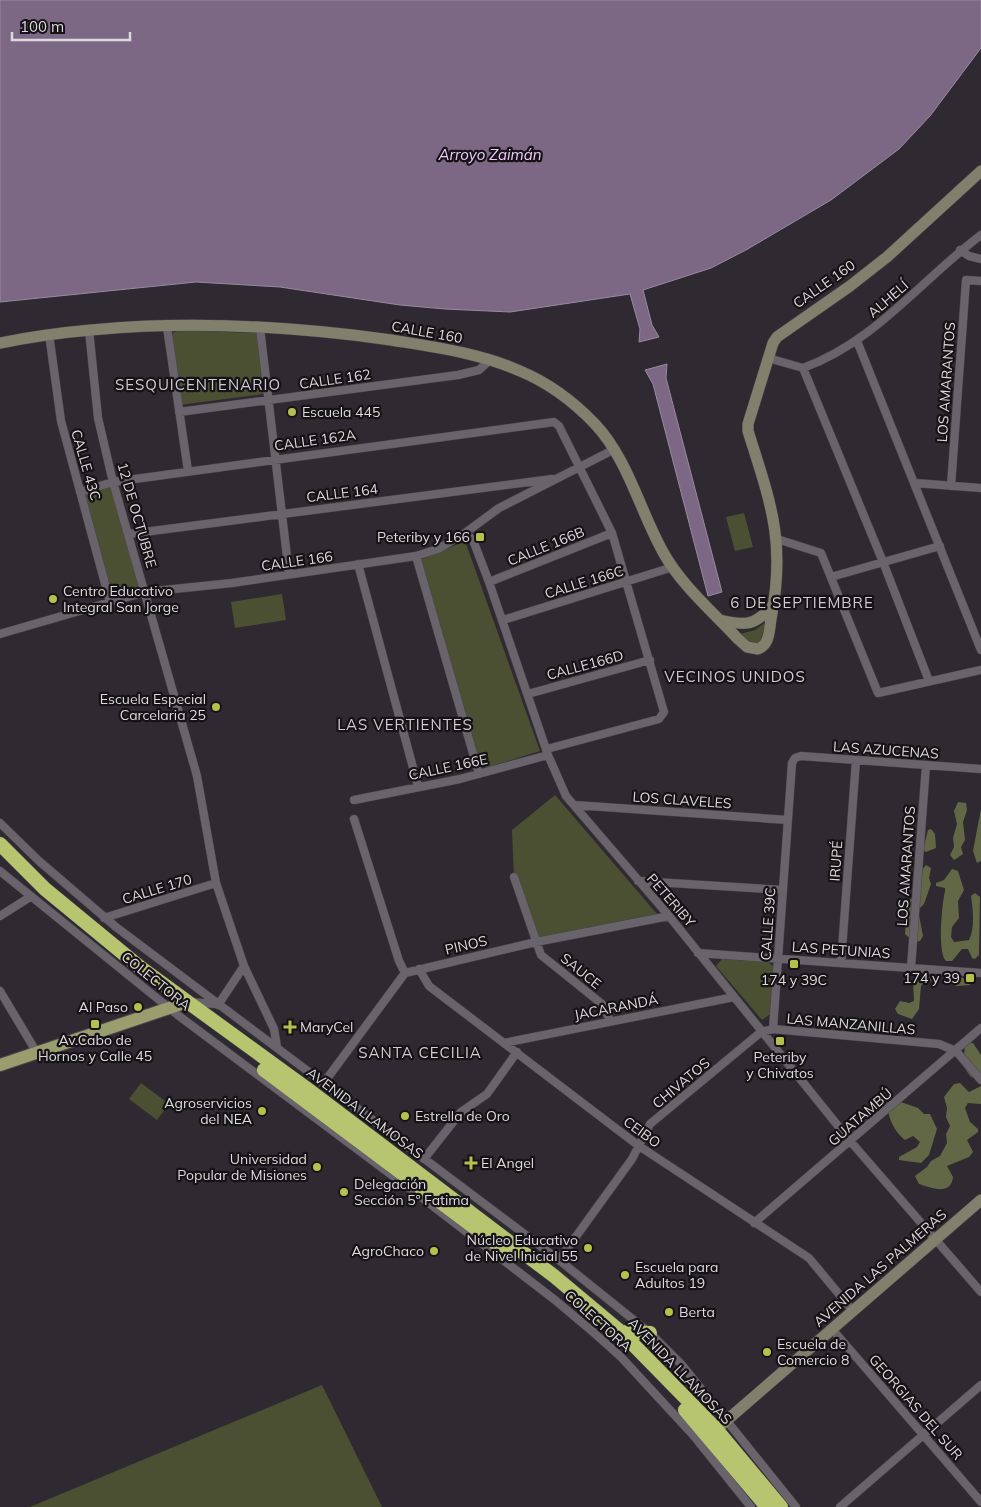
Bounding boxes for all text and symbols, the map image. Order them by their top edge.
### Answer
scale bar [12,10,130,42]
text: 100 m [20,17,64,36]
water label: Arroyo Zaimán [438,145,542,164]
street label: CALLE 160 [789,256,859,312]
street label: ALHELÍ [864,276,913,322]
street label: CALLE 160 [390,317,464,347]
street label: LOS AMARANTOS [933,321,959,443]
street label: CALLE 162 [298,365,372,393]
district label: SESQUICENTENARIO [115,375,281,394]
place label: Escuela 445 [302,403,380,421]
marker: Escuela 445 [286,406,298,418]
street label: CALLE 162A [273,425,358,455]
street label: CALLE 43C [67,427,105,503]
street label: 12 DE OCTUBRE [113,460,161,570]
street label: CALLE 164 [305,480,379,506]
street label: CALLE 166B [505,522,587,570]
place label: Peteriby y 166 [377,528,470,546]
marker: Peteriby y 166 [474,531,486,543]
street label: CALLE 166 [260,547,334,575]
street label: CALLE 166C [542,561,626,603]
place label: Centro Educativo Integral San Jorge [63,582,179,616]
marker: Centro Educativo Integral San Jorge [47,593,59,605]
district label: 6 DE SEPTIEMBRE [730,593,874,612]
street label: CALLE166D [545,646,625,684]
district label: VECINOS UNIDOS [664,667,806,686]
place label: Escuela Especial Carcelaria 25 [100,690,206,724]
marker: Escuela Especial Carcelaria 25 [210,701,222,713]
district label: LAS VERTIENTES [337,715,473,734]
street label: LAS AZUCENAS [833,737,940,763]
street label: CALLE 166E [407,750,489,784]
street label: LOS CLAVELES [632,788,732,812]
street label: LOS AMARANTOS [893,805,919,927]
street label: IRUPÉ [826,840,846,882]
street label: CALLE 170 [120,870,194,908]
street label: PETERIBY [643,870,699,931]
street label: CALLE 39C [756,887,780,961]
street label: PINOS [443,931,489,959]
street label: LAS PETUNIAS [791,938,891,962]
street label: COLECTORA [118,948,195,1015]
street label: SAUCE [557,949,605,993]
marker: 174 y 39C [788,958,800,970]
place label: 174 y 39 [903,969,960,987]
place label: 174 y 39C [761,971,827,989]
marker: 174 y 39 [964,972,976,984]
street label: JACARANDÁ [572,990,660,1024]
place label: Al Paso [79,998,128,1016]
marker: Al Paso [132,1001,144,1013]
street label: LAS MANZANILLAS [786,1009,916,1039]
marker: Av.Cabo de Hornos y Calle 45 [89,1018,101,1030]
place label: MaryCel [300,1018,353,1036]
marker: MaryCel [284,1021,296,1033]
place label: Av.Cabo de Hornos y Calle 45 [38,1031,152,1065]
marker: Peteriby y Chivatos [774,1035,786,1047]
district label: SANTA CECILIA [358,1043,482,1062]
place label: Peteriby y Chivatos [746,1048,814,1082]
street label: CHIVATOS [649,1054,714,1112]
street label: AVENIDA LLAMOSAS [303,1063,427,1163]
street label: GUATAMBÚ [824,1084,896,1150]
place label: Agroservicios del NEA [164,1094,253,1128]
marker: Agroservicios del NEA [256,1105,268,1117]
place label: Estrella de Oro [415,1107,510,1125]
marker: Estrella de Oro [399,1110,411,1122]
street label: CEIBO [620,1112,664,1152]
place label: Universidad Popular de Misiones [177,1150,307,1184]
place label: El Angel [481,1154,534,1172]
marker: El Angel [465,1157,477,1169]
marker: Universidad Popular de Misiones [311,1161,323,1173]
place label: Delegación Sección 5º Fatima [354,1175,469,1209]
marker: Delegación Sección 5º Fatima [338,1186,350,1198]
street label: AVENIDA LAS PALMERAS [810,1205,950,1331]
place label: Núcleo Educativo de Nivel Inicial 55 [465,1231,578,1265]
place label: AgroChaco [351,1242,424,1260]
marker: Núcleo Educativo de Nivel Inicial 55 [582,1242,594,1254]
marker: AgroChaco [428,1245,440,1257]
place label: Escuela para Adultos 19 [635,1258,718,1292]
marker: Escuela para Adultos 19 [619,1269,631,1281]
street label: COLECTORA [561,1286,636,1356]
place label: Berta [679,1303,715,1321]
marker: Berta [663,1306,675,1318]
street label: AVENIDA LLAMOSAS [624,1314,736,1428]
place label: Escuela de Comercio 8 [777,1335,849,1369]
marker: Escuela de Comercio 8 [761,1346,773,1358]
street label: GEORGIAS DEL SUR [865,1351,967,1464]

